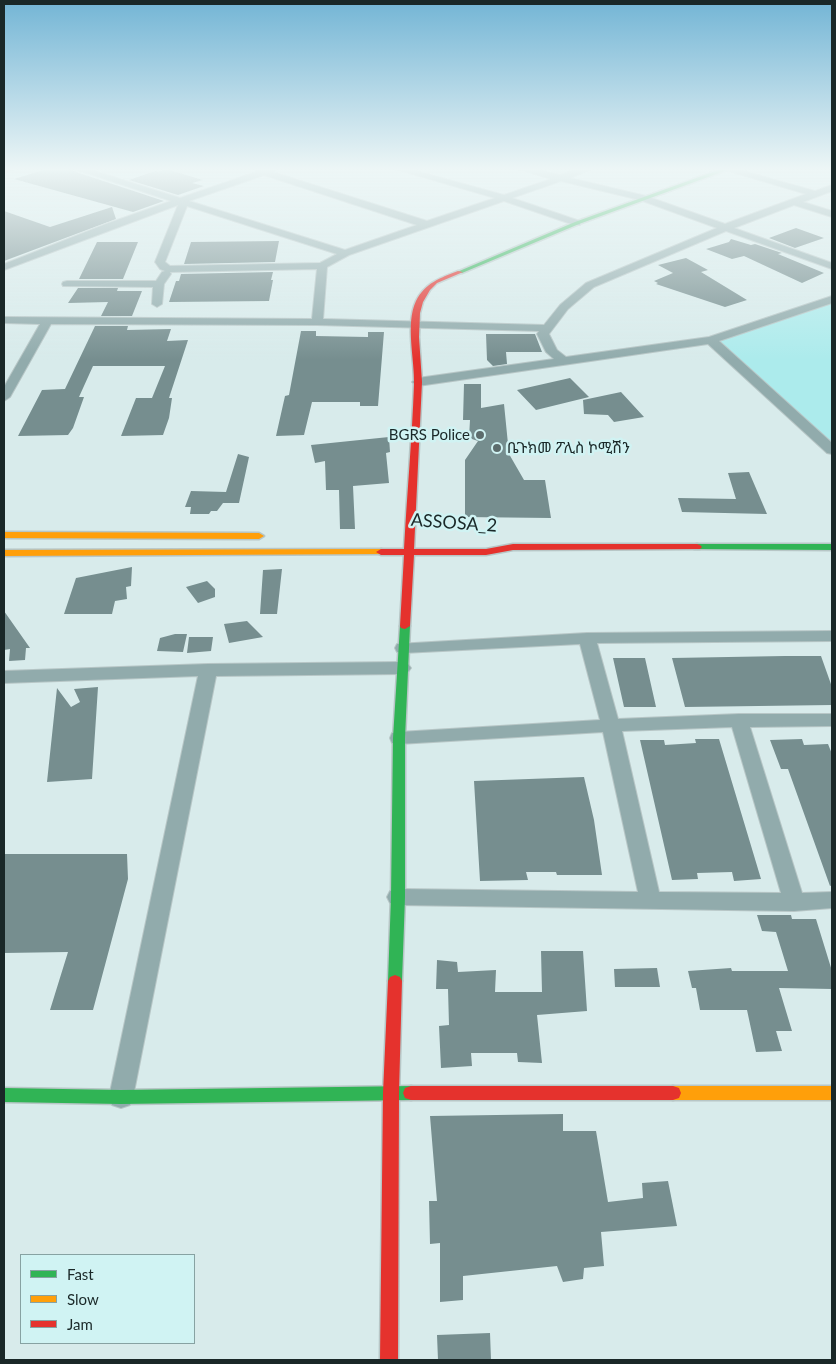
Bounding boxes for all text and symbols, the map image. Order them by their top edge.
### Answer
place label: BGRS Police [389,426,470,444]
marker: BGRS Police [474,429,486,441]
place label: ቤጉክመ ፖሊስ ኮሚሽን [507,439,630,457]
marker: ቤጉክመ ፖሊስ ኮሚሽን [491,442,503,454]
street label: ASSOSA_2 [410,509,498,537]
legend [20,1254,195,1344]
text: Fast [67,1265,94,1283]
text: Slow [67,1290,99,1308]
text: Jam [67,1315,93,1333]

